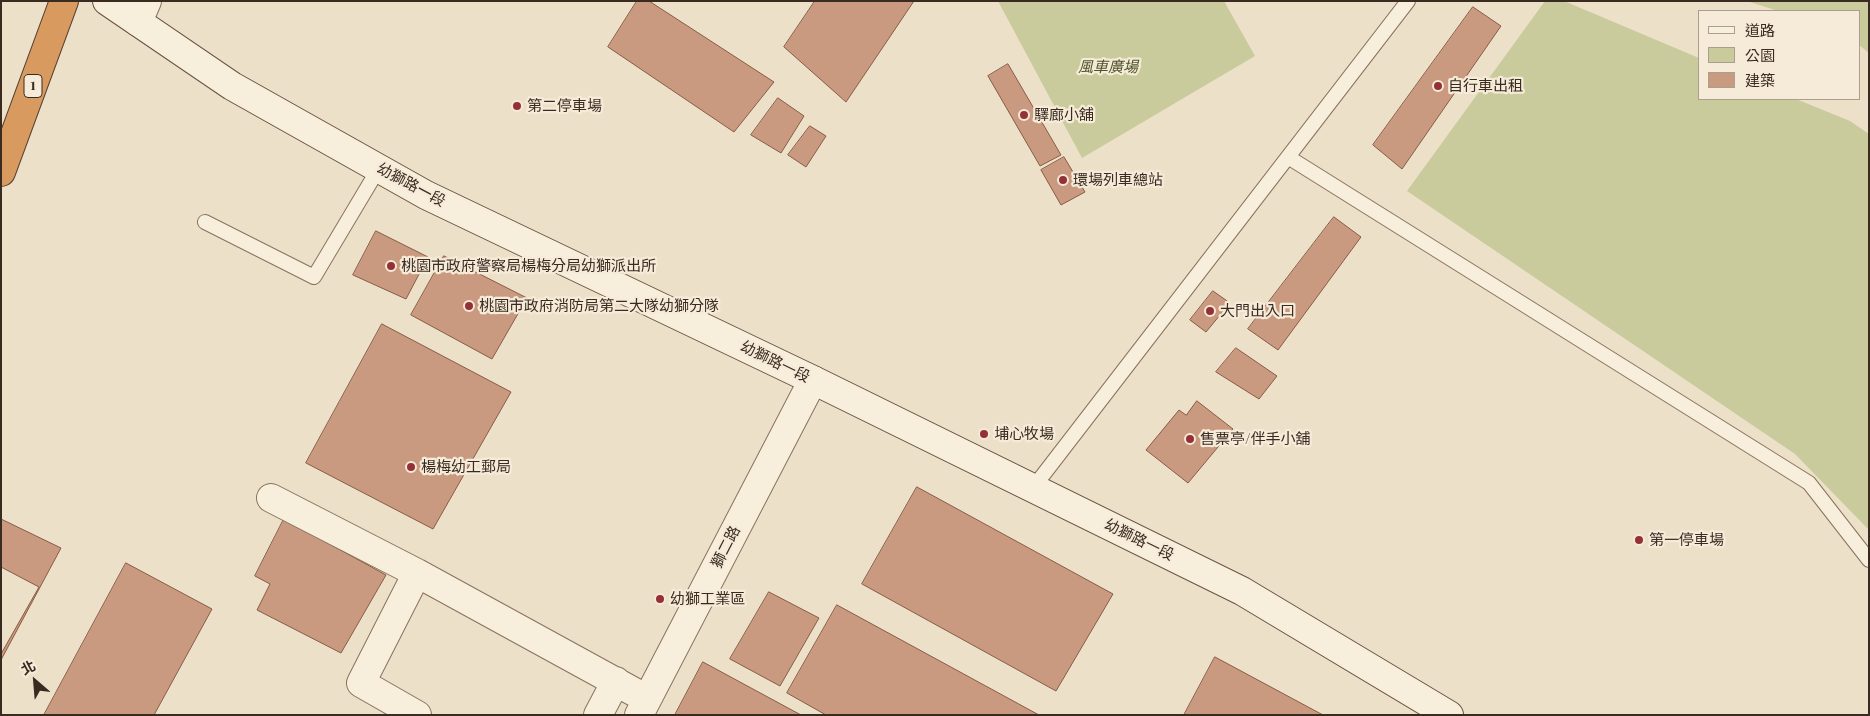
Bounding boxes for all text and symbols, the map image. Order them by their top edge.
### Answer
legend [1698,10,1860,100]
text: 道路 [1745,20,1775,40]
text: 公園 [1745,45,1775,65]
park label: 風車廣場 [1078,58,1138,76]
text: 建築 [1745,70,1775,90]
road number: 1 [24,74,42,98]
place label: 自行車出租 [1448,77,1523,95]
marker: 自行車出租 [1432,80,1444,92]
place label: 第二停車場 [527,97,602,115]
marker: 第二停車場 [511,100,523,112]
place label: 驛廊小舖 [1034,106,1094,124]
marker: 驛廊小舖 [1018,109,1030,121]
street label: 幼獅路一段 [374,159,448,211]
place label: 環場列車總站 [1073,171,1163,189]
marker: 環場列車總站 [1057,174,1069,186]
place label: 桃園市政府警察局楊梅分局幼獅派出所 [401,257,656,275]
marker: 桃園市政府警察局楊梅分局幼獅派出所 [385,260,397,272]
place label: 桃園市政府消防局第二大隊幼獅分隊 [479,297,719,315]
marker: 桃園市政府消防局第二大隊幼獅分隊 [463,300,475,312]
place label: 大門出入口 [1220,302,1295,320]
marker: 大門出入口 [1204,305,1216,317]
street label: 幼獅路一段 [737,337,813,387]
place label: 埔心牧場 [994,425,1054,443]
marker: 埔心牧場 [978,428,990,440]
place label: 售票亭/伴手小舖 [1200,430,1311,448]
marker: 售票亭/伴手小舖 [1184,433,1196,445]
place label: 楊梅幼工郵局 [421,458,511,476]
marker: 楊梅幼工郵局 [405,461,417,473]
street label: 幼獅路一段 [1101,515,1177,565]
street label: 獅二路 [708,523,744,571]
place label: 第一停車場 [1649,531,1724,549]
marker: 第一停車場 [1633,534,1645,546]
place label: 幼獅工業區 [670,590,745,608]
marker: 幼獅工業區 [654,593,666,605]
north arrow [10,656,60,706]
text: 北 [17,656,39,679]

